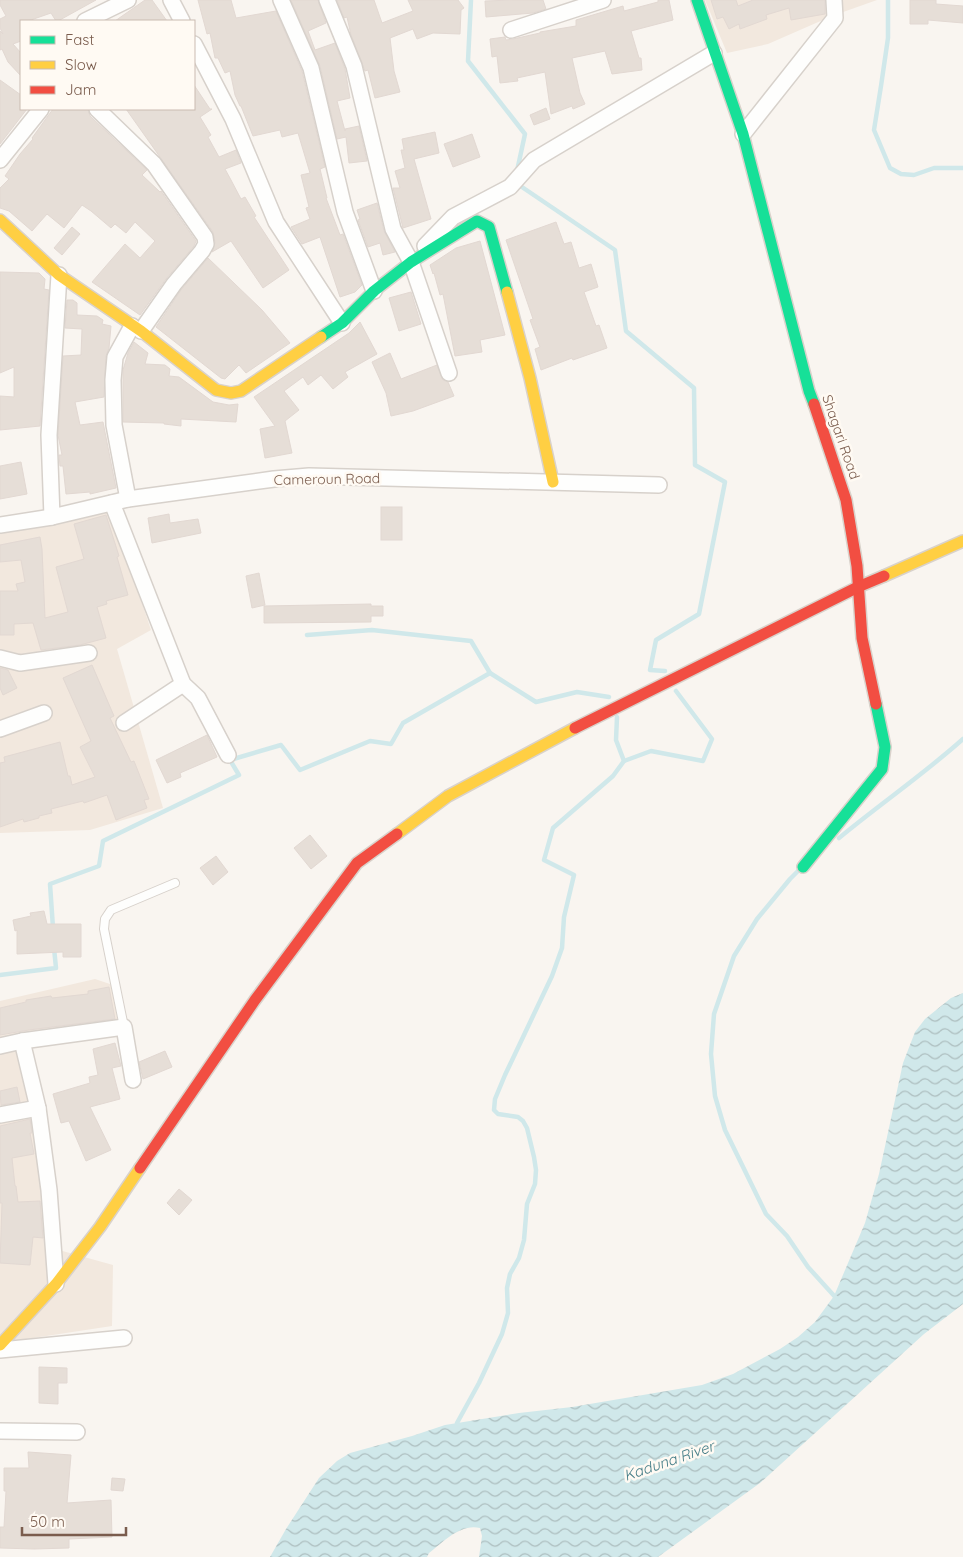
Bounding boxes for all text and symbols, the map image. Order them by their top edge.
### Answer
legend [20,20,195,110]
text: Fast [65,30,94,49]
text: Slow [65,55,97,74]
text: Jam [65,80,96,99]
street label: Shagari Road [818,392,864,482]
street label: Cameroun Road [274,469,380,489]
water label: Kaduna River [621,1435,719,1485]
scale bar [22,1504,126,1536]
text: 50 m [30,1512,65,1531]

